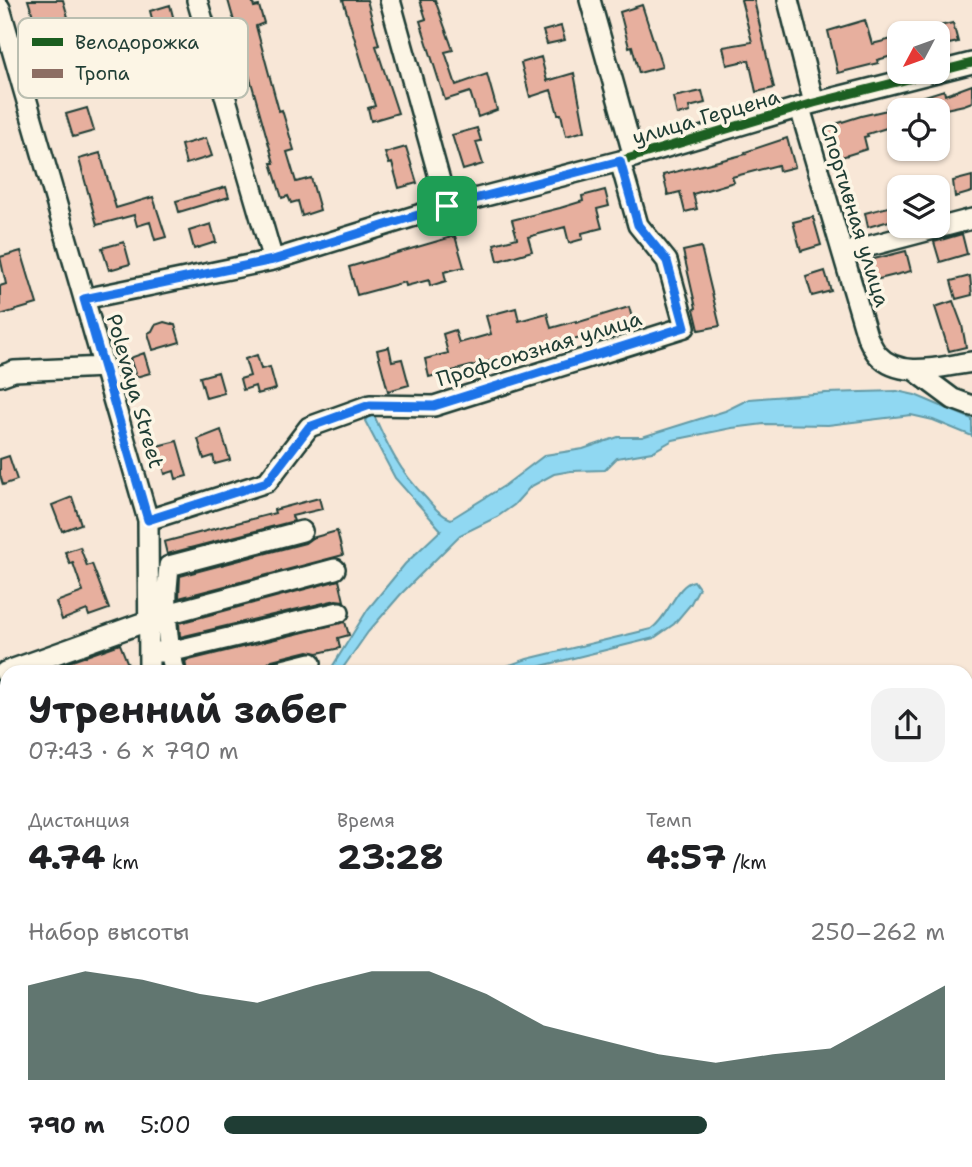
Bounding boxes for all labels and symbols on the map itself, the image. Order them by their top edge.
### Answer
legend [18,18,248,98]
north arrow [887,21,950,84]
text: Велодорожка [75,30,199,55]
text: Тропа [75,61,130,86]
street label: улица Герцена [629,83,783,151]
street label: Спортивная улица [814,120,896,310]
pin [417,176,477,236]
street label: Профсоюзная улица [433,304,645,394]
street label: Polevaya Street [100,311,170,471]

